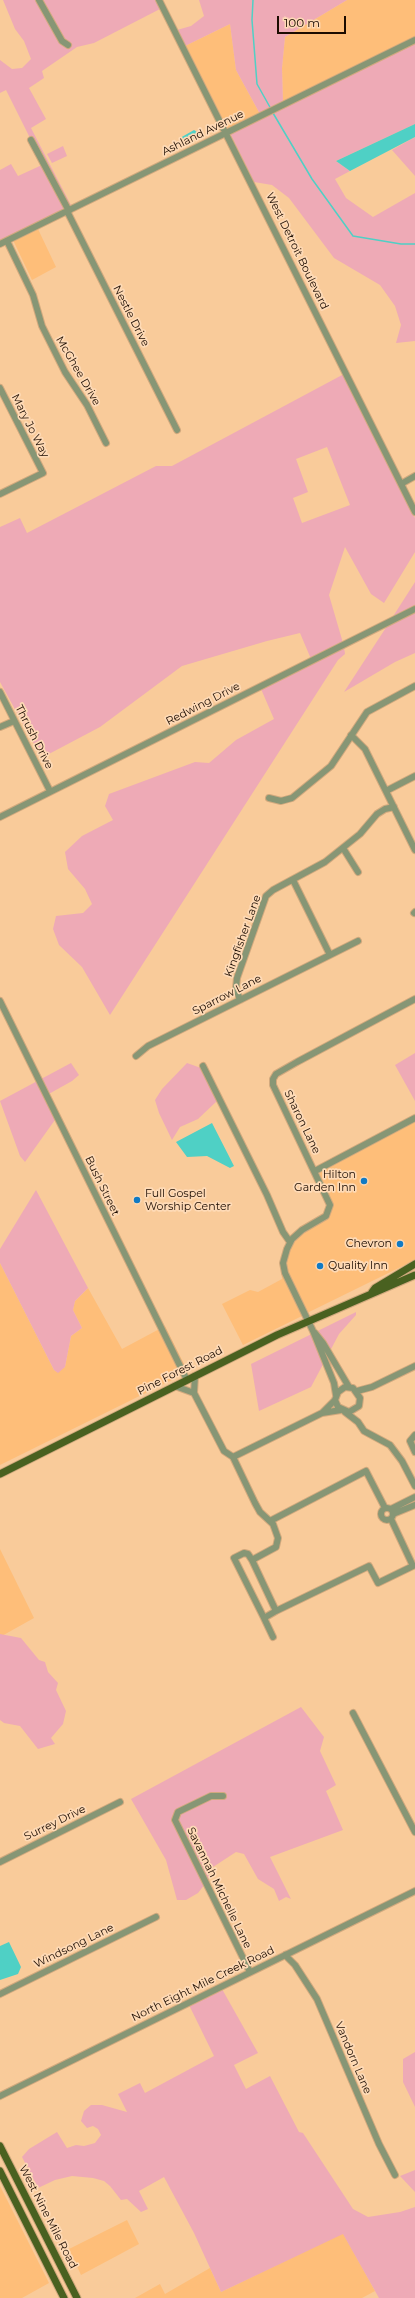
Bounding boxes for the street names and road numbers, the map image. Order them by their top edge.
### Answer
street label: Ashland Avenue [160,107,246,159]
street label: West Detroit Boulevard [263,190,331,312]
street label: Nestle Drive [110,283,152,349]
street label: McGhee Drive [53,334,103,408]
street label: Mary Jo Way [8,392,52,460]
street label: Redwing Drive [164,680,242,728]
street label: Thrush Drive [12,703,56,771]
street label: Kingfisher Lane [222,893,264,979]
street label: Sparrow Lane [190,972,264,1018]
street label: Sharon Lane [281,1088,323,1156]
street label: Bush Street [82,1154,122,1218]
street label: Pine Forest Road [135,1344,225,1398]
street label: Surrey Drive [22,1802,88,1844]
street label: Savannah Michelle Lane [184,1825,254,1951]
street label: Windsong Lane [32,1921,116,1971]
street label: North Eight Mile Creek Road [129,1944,277,2024]
street label: Vandorn Lane [332,2020,374,2096]
street label: West Nine Mile Road [16,2163,80,2271]

